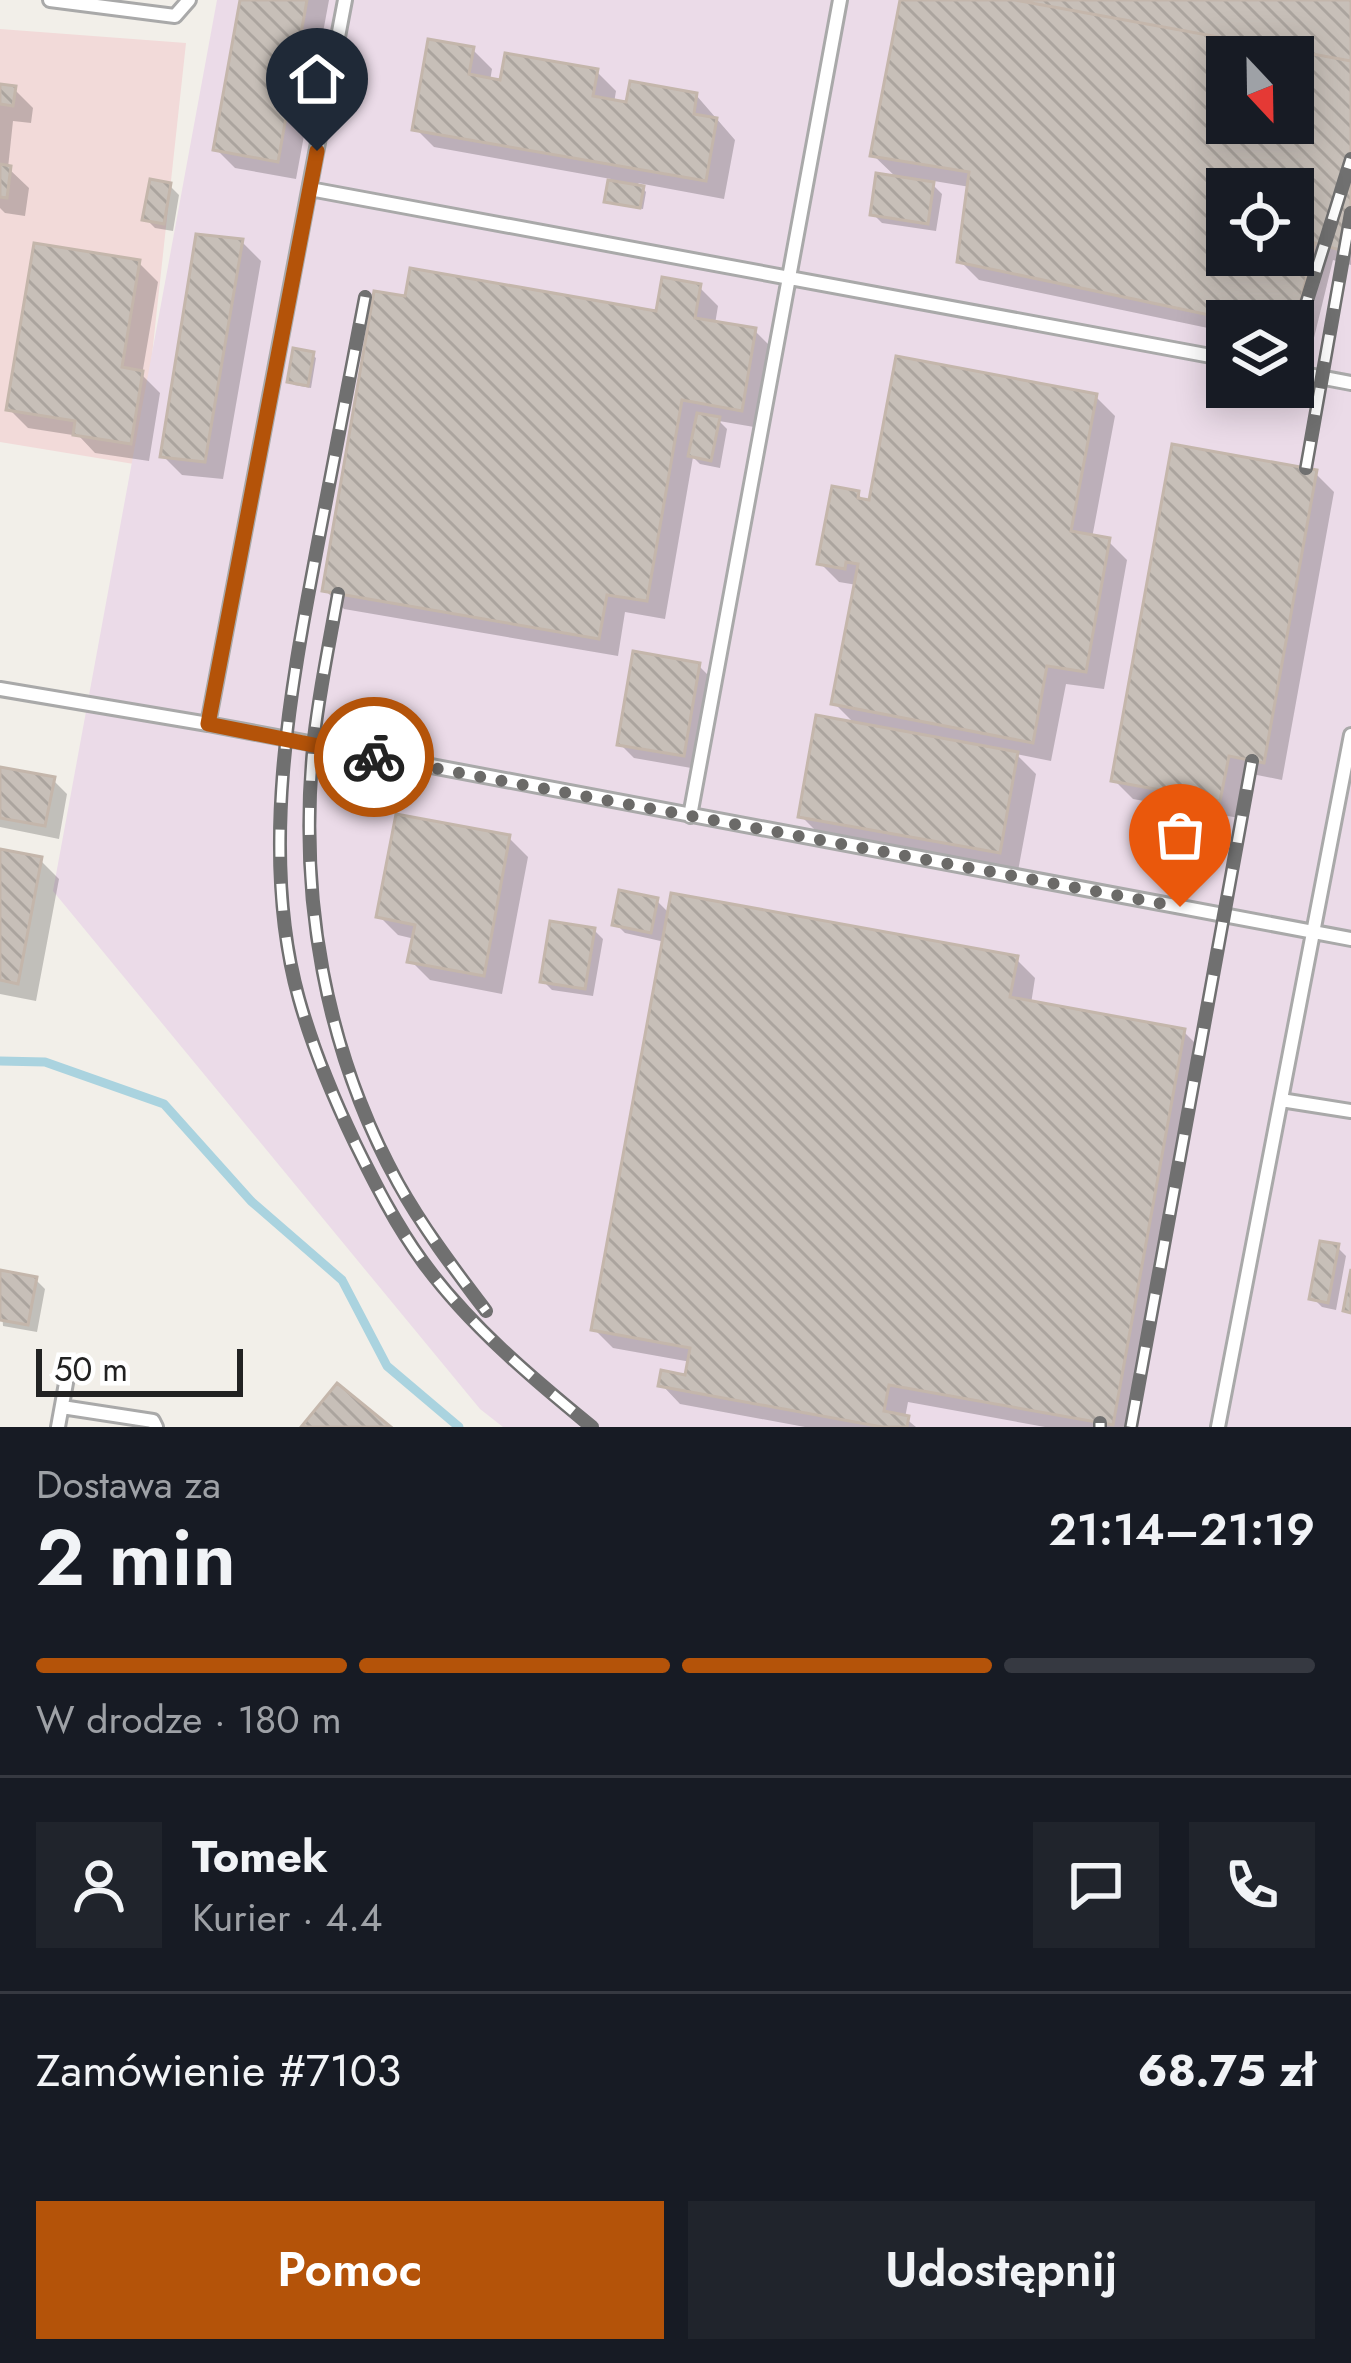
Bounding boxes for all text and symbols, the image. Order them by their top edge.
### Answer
pin [266,28,368,151]
north arrow [1206,36,1314,144]
map controls [1206,36,1314,408]
icon: home [284,46,350,112]
button: locate [1206,168,1314,276]
button: layers [1206,300,1314,408]
courier [314,697,434,817]
icon: bike [341,724,407,790]
pin [1129,784,1231,907]
icon: bag [1147,802,1213,868]
scale bar [36,1343,243,1396]
text: 50 m [54,1346,128,1393]
text: Dostawa za [36,1456,221,1513]
text: 21:14–21:19 [1048,1497,1315,1562]
text: 2 min [36,1502,236,1614]
text: W drodze · 180 m [36,1691,342,1748]
button: person [36,1822,162,1948]
button: chat [1033,1822,1159,1948]
button: phone [1189,1822,1315,1948]
text: Tomek [192,1824,328,1889]
text: Kurier · 4.4 [192,1889,383,1946]
text: Zamówienie #7103 [36,2038,401,2103]
text: 68.75 zł [1138,2038,1315,2103]
button: Pomoc [36,2201,664,2339]
button: Udostępnij [688,2201,1315,2339]

